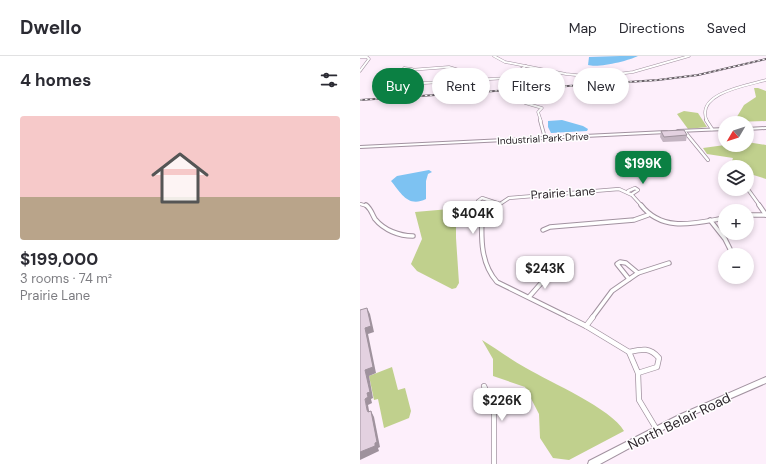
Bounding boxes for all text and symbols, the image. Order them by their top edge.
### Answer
text: Dwello [20,15,82,40]
text: Map [569,19,597,37]
text: Directions [619,19,685,37]
text: Saved [707,19,746,37]
chip: Buy [372,68,424,104]
chip: Rent [432,68,490,104]
chip: Filters [498,68,565,104]
chip: New [573,68,629,104]
text: 4 homes [20,69,91,91]
icon: filters [318,69,340,91]
north arrow [718,116,754,152]
map controls [718,116,754,284]
street label: Industrial Park Drive [497,130,589,147]
icon: home [144,142,216,214]
pin: $199K [615,151,671,185]
text: $199K [624,155,662,172]
button: layers [718,160,754,196]
street label: Prairie Lane [530,183,596,203]
pin: $404K [445,201,501,235]
button: + [718,204,754,240]
text: $404K [452,205,494,222]
text: $199,000 [20,248,98,270]
button: − [718,248,754,284]
pin: $243K [517,256,573,290]
text: $243K [525,260,565,277]
text: 3 rooms · 74 m² [20,270,112,287]
text: Prairie Lane [20,287,90,304]
pin: $226K [474,388,530,422]
street label: North Belair Road [625,388,733,454]
text: $226K [482,392,522,409]

